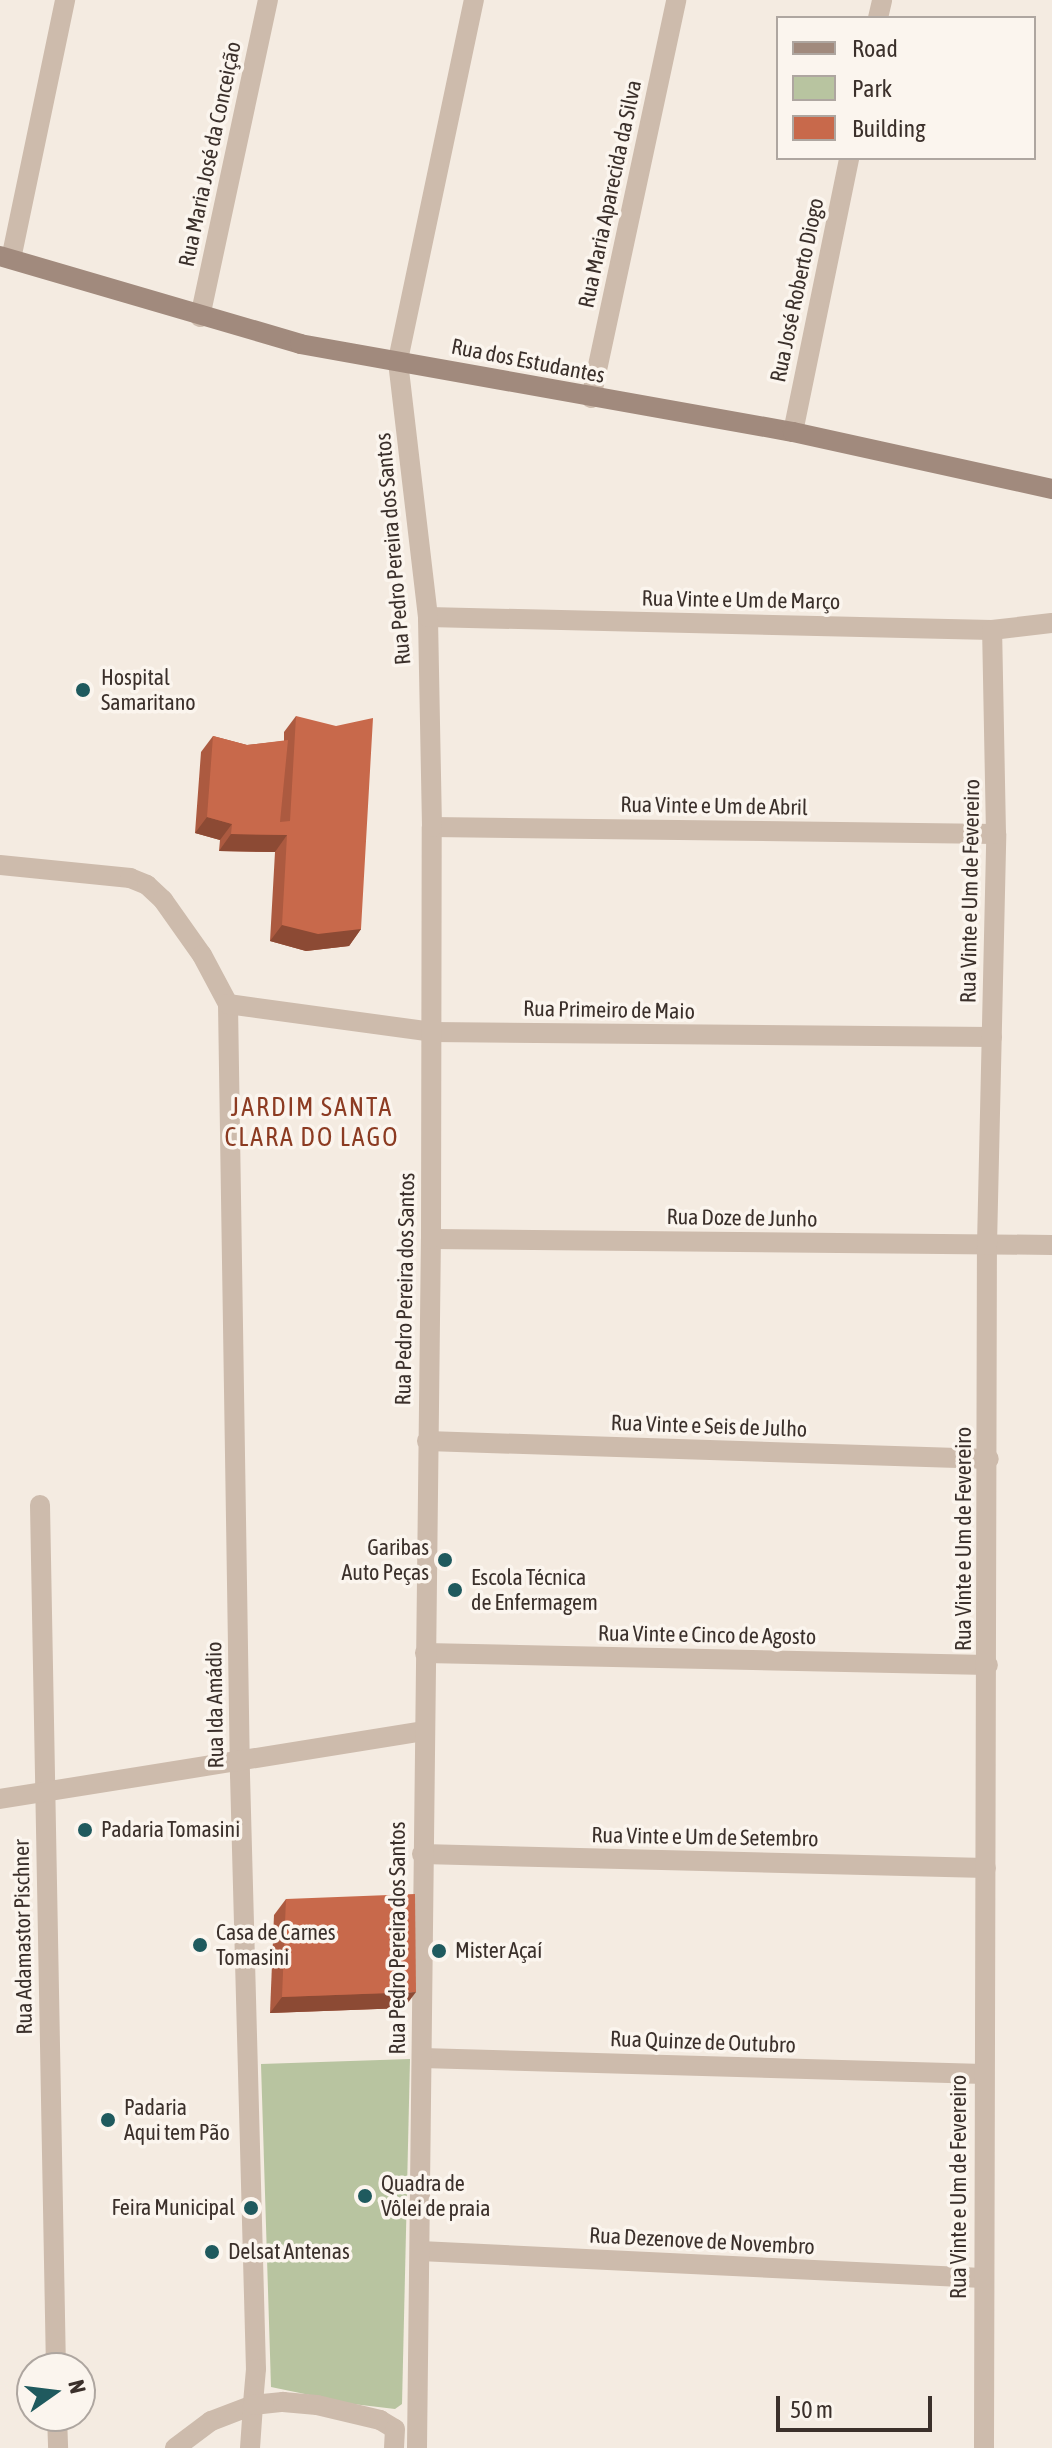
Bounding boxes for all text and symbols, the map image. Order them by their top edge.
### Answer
legend [776,16,1036,160]
text: Road [852,35,898,62]
street label: Rua Maria José da Conceição [173,39,247,269]
text: Park [852,75,892,102]
street label: Rua Maria Aparecida da Silva [573,78,647,310]
text: Building [852,115,925,142]
street label: Rua José Roberto Diogo [765,196,829,384]
street label: Rua dos Estudantes [449,333,607,389]
street label: Rua Pedro Pereira dos Santos [370,432,416,666]
street label: Rua Vinte e Um de Março [641,585,841,615]
place label: Hospital Samaritano [101,664,196,716]
marker: Hospital Samaritano [72,679,94,701]
street label: Rua Vinte e Um de Fevereiro [955,779,985,1003]
street label: Rua Vinte e Um de Abril [620,791,808,821]
street label: Rua Primeiro de Maio [523,995,695,1025]
district label: JARDIM SANTA CLARA DO LAGO [225,1092,399,1154]
street label: Rua Pedro Pereira dos Santos [390,1172,420,1406]
street label: Rua Doze de Junho [666,1203,818,1233]
street label: Rua Vinte e Seis de Julho [610,1409,808,1443]
street label: Rua Vinte e Um de Fevereiro [951,1427,977,1651]
place label: Garibas Auto Peças [342,1534,429,1586]
marker: Garibas Auto Peças [436,1551,454,1569]
place label: Escola Técnica de Enfermagem [471,1564,598,1616]
marker: Escola Técnica de Enfermagem [446,1581,464,1599]
street label: Rua Vinte e Cinco de Agosto [598,1620,816,1650]
street label: Rua Ida Amádio [201,1641,229,1769]
place label: Padaria Tomasini [101,1817,240,1843]
marker: Padaria Tomasini [76,1821,94,1839]
street label: Rua Pedro Pereira dos Santos [385,1822,411,2054]
street label: Rua Vinte e Um de Setembro [591,1822,819,1852]
street label: Rua Adamastor Pischner [8,1839,38,2035]
place label: Casa de Carnes Tomasini [216,1919,336,1970]
marker: Casa de Carnes Tomasini [191,1936,209,1954]
place label: Mister Açaí [455,1938,542,1964]
marker: Mister Açaí [430,1942,448,1960]
street label: Rua Quinze de Outubro [610,2026,796,2058]
street label: Rua Vinte e Um de Fevereiro [946,2075,972,2299]
place label: Padaria Aqui tem Pão [124,2094,230,2146]
marker: Padaria Aqui tem Pão [99,2111,117,2129]
place label: Quadra de Vôlei de praia [381,2170,491,2222]
marker: Quadra de Vôlei de praia [356,2187,374,2205]
place label: Feira Municipal [111,2195,235,2221]
marker: Feira Municipal [242,2199,260,2217]
street label: Rua Dezenove de Novembro [588,2222,816,2260]
place label: Delsat Antenas [228,2239,350,2265]
marker: Delsat Antenas [203,2243,221,2261]
north arrow [16,2352,96,2432]
text: N [63,2377,92,2396]
scale bar [780,2380,936,2430]
text: 50 m [790,2396,833,2423]

